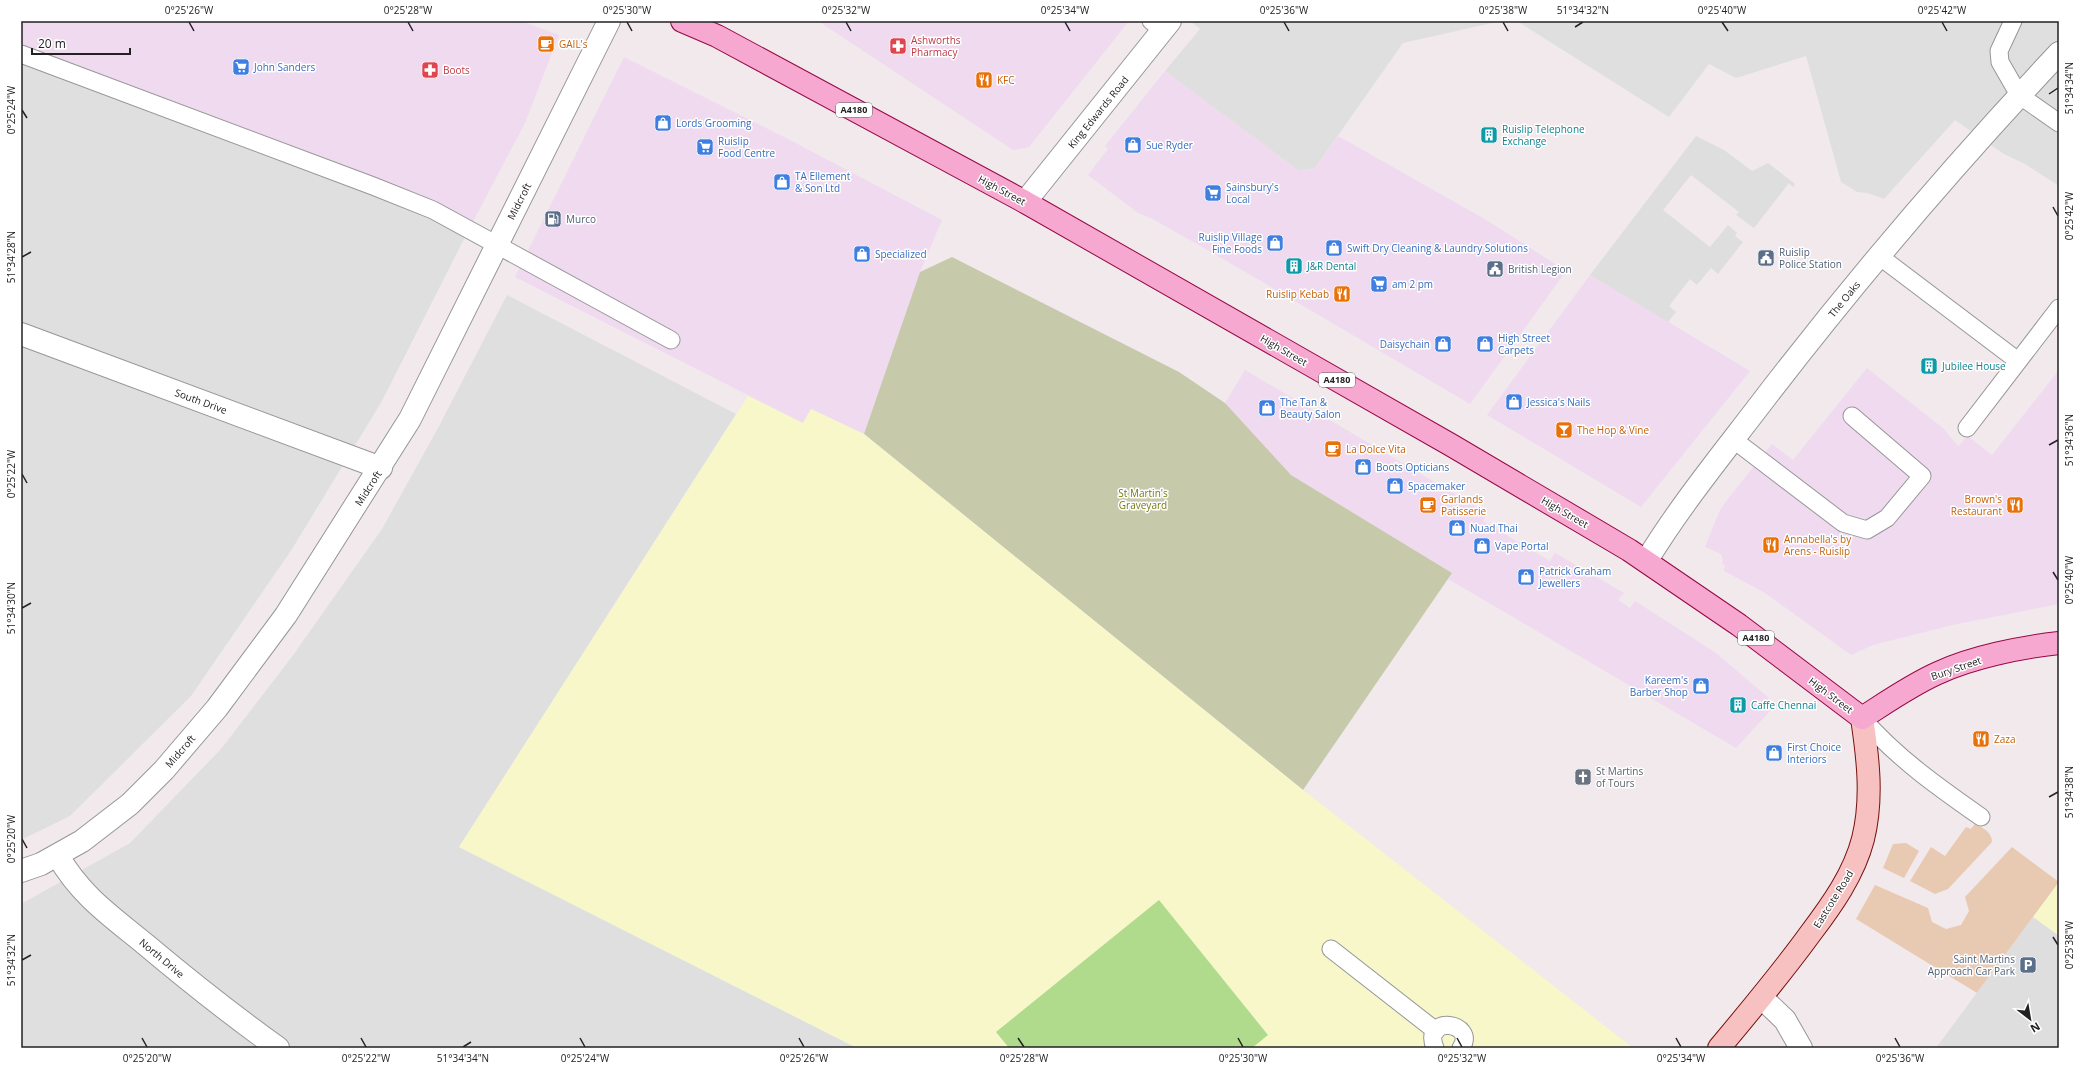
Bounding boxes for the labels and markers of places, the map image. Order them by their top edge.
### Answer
place label: Ashworths Pharmacy [911,33,961,59]
cafe icon: GAIL's [536,34,556,54]
pharmacy icon: Ashworths Pharmacy [888,36,908,56]
place label: GAIL's [559,37,588,51]
supermarket icon: John Sanders [231,57,251,77]
place label: John Sanders [253,60,316,74]
pharmacy icon: Boots [420,60,440,80]
place label: Boots [443,63,470,77]
restaurant icon: KFC [974,70,994,90]
place label: KFC [997,73,1015,87]
shop icon: Lords Grooming [653,113,673,133]
place label: Lords Grooming [676,116,752,130]
place label: Ruislip Telephone Exchange [1502,122,1585,148]
building icon: Ruislip Telephone Exchange [1479,125,1499,145]
place label: Ruislip Food Centre [718,134,776,160]
shop icon: Sue Ryder [1123,135,1143,155]
supermarket icon: Ruislip Food Centre [695,137,715,157]
place label: Sue Ryder [1146,138,1193,152]
place label: TA Ellement & Son Ltd [795,169,851,195]
shop icon: TA Ellement & Son Ltd [772,172,792,192]
place label: Sainsbury's Local [1226,180,1279,206]
supermarket icon: Sainsbury's Local [1203,183,1223,203]
fuel station icon: Murco [543,209,563,229]
place label: Murco [566,212,596,226]
place label: Ruislip Village Fine Foods [1199,230,1262,256]
shop icon: Ruislip Village Fine Foods [1265,233,1285,253]
shop icon: Swift Dry Cleaning & Laundry Solutions [1324,238,1344,258]
place label: Swift Dry Cleaning & Laundry Solutions [1347,241,1528,255]
shop icon: Specialized [852,244,872,264]
place label: Ruislip Police Station [1779,245,1842,271]
place label: Specialized [875,247,927,261]
public building icon: Ruislip Police Station [1756,248,1776,268]
building icon: J&R Dental [1284,256,1304,276]
place label: J&R Dental [1306,259,1356,273]
public building icon: British Legion [1485,259,1505,279]
place label: British Legion [1508,262,1572,276]
supermarket icon: am 2 pm [1369,274,1389,294]
place label: am 2 pm [1392,277,1433,291]
restaurant icon: Ruislip Kebab [1332,284,1352,304]
place label: Ruislip Kebab [1266,287,1329,301]
place label: High Street Carpets [1498,331,1550,357]
shop icon: Daisychain [1433,334,1453,354]
shop icon: High Street Carpets [1475,334,1495,354]
place label: Daisychain [1380,337,1430,351]
building icon: Jubilee House [1919,356,1939,376]
place label: Jubilee House [1941,359,2006,373]
shop icon: Jessica's Nails [1504,392,1524,412]
place label: The Tan & Beauty Salon [1280,395,1341,421]
place label: Jessica's Nails [1526,395,1590,409]
shop icon: The Tan & Beauty Salon [1257,398,1277,418]
bar icon: The Hop & Vine [1554,420,1574,440]
place label: The Hop & Vine [1577,423,1649,437]
cafe icon: La Dolce Vita [1323,439,1343,459]
place label: La Dolce Vita [1346,442,1406,456]
shop icon: Boots Opticians [1353,457,1373,477]
place label: Boots Opticians [1376,460,1449,474]
shop icon: Spacemaker [1385,476,1405,496]
place label: Spacemaker [1408,479,1465,493]
place label: Garlands Patisserie [1441,492,1486,518]
place label: Brown's Restaurant [1951,492,2002,518]
cafe icon: Garlands Patisserie [1418,495,1438,515]
restaurant icon: Brown's Restaurant [2005,495,2025,515]
shop icon: Nuad Thai [1447,518,1467,538]
place label: Nuad Thai [1470,521,1518,535]
place label: Annabella's by Arens - Ruislip [1784,532,1852,558]
restaurant icon: Annabella's by Arens - Ruislip [1761,535,1781,555]
shop icon: Vape Portal [1472,536,1492,556]
place label: Vape Portal [1495,539,1549,553]
place label: Patrick Graham Jewellers [1538,564,1611,590]
shop icon: Patrick Graham Jewellers [1516,567,1536,587]
place label: Kareem's Barber Shop [1630,673,1688,699]
shop icon: Kareem's Barber Shop [1691,676,1711,696]
building icon: Caffe Chennai [1728,695,1748,715]
place label: Caffe Chennai [1751,698,1816,712]
restaurant icon: Zaza [1971,729,1991,749]
place label: Zaza [1994,732,2016,746]
place label: First Choice Interiors [1787,740,1841,766]
shop icon: First Choice Interiors [1764,743,1784,763]
place label: St Martins of Tours [1596,764,1644,790]
church icon: St Martins of Tours [1573,767,1593,787]
place label: Saint Martins Approach Car Park [1928,952,2016,978]
parking icon: Saint Martins Approach Car Park [2018,955,2038,975]

